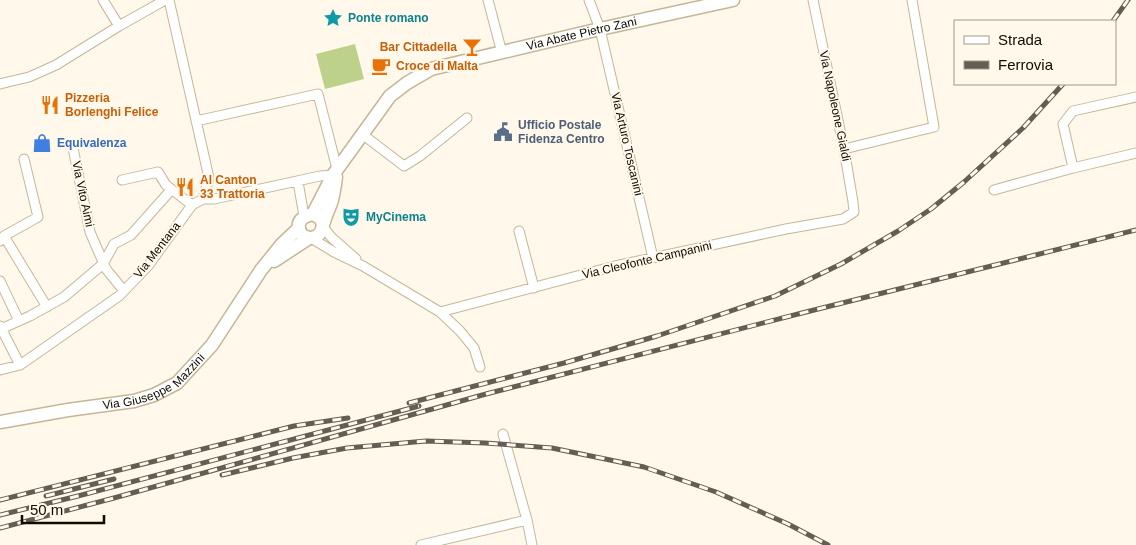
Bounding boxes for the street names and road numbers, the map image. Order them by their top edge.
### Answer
street label: Via Abate Pietro Zani [525,14,638,53]
street label: Via Napoleone Gialdi [816,50,854,162]
street label: Via Arturo Toscanini [608,91,646,197]
street label: Via Vito Aimi [69,160,97,228]
street label: Via Mentana [131,219,183,281]
street label: Via Cleofonte Campanini [581,238,713,282]
street label: Via Giuseppe Mazzini [102,351,208,412]

